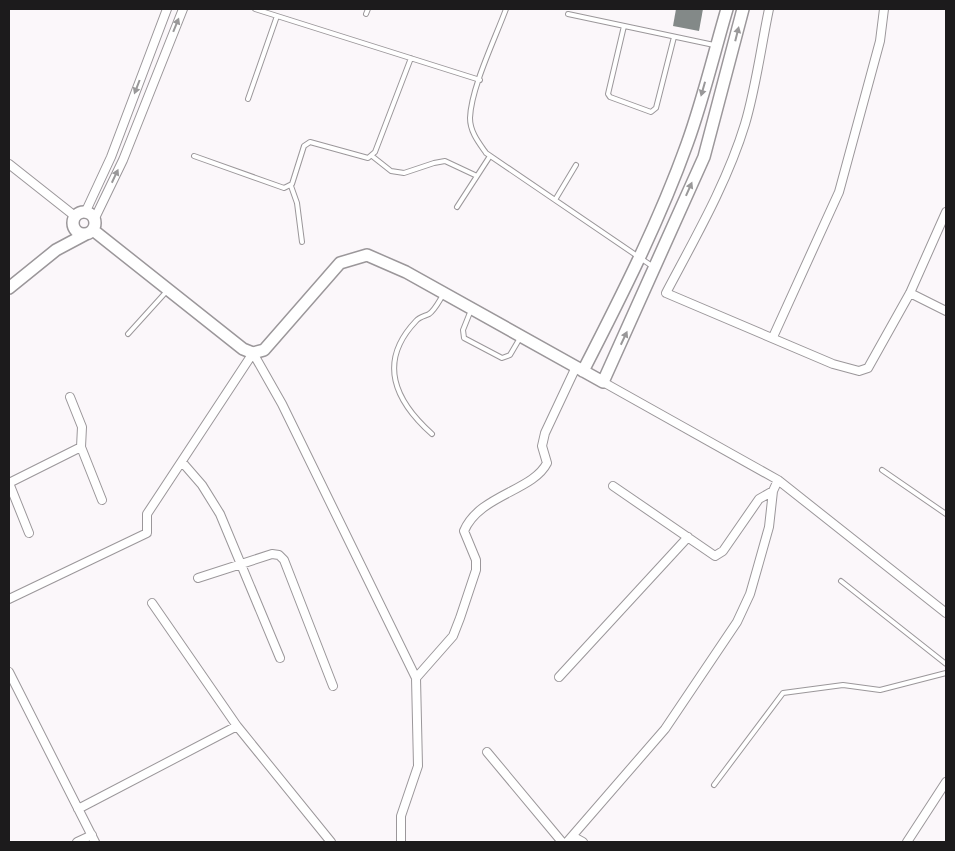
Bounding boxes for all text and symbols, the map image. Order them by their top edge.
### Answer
one-way arrow [173,18,181,32]
one-way arrow [733,26,741,41]
one-way arrow [133,80,141,95]
one-way arrow [699,82,707,97]
one-way arrow [111,169,119,183]
one-way arrow [686,182,694,196]
one-way arrow [620,330,628,345]

